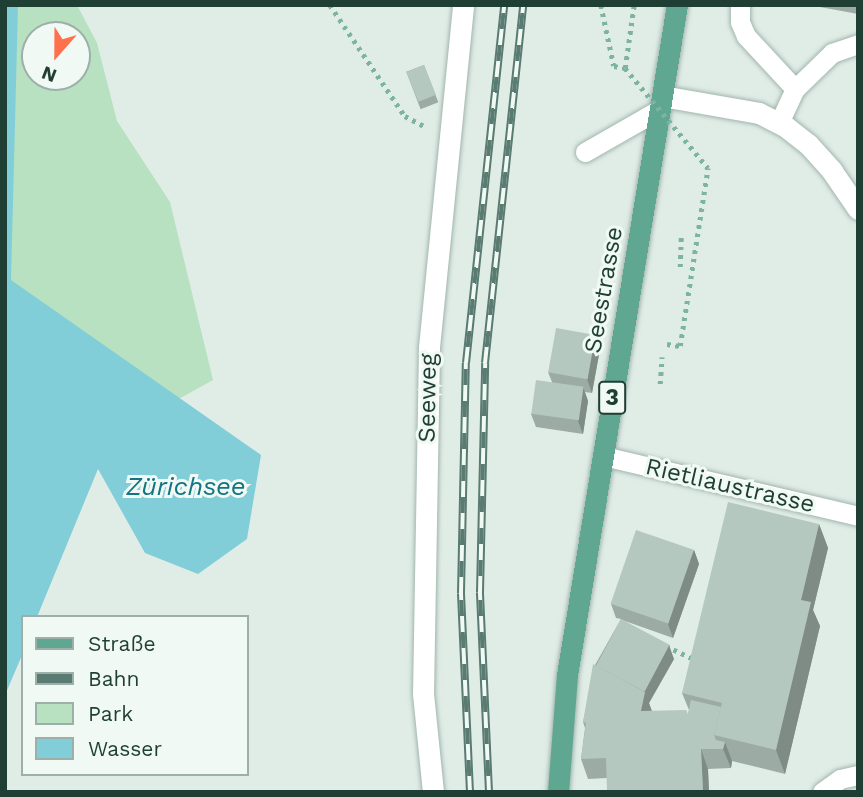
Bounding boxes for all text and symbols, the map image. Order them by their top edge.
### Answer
north arrow [21,21,91,91]
text: N [38,61,60,87]
street label: Seestrasse [579,224,629,356]
street label: Seeweg [413,353,443,443]
road number: 3 [598,378,626,418]
street label: Rietliaustrasse [643,453,817,519]
water label: Zürichsee [126,471,246,503]
legend [21,615,248,776]
text: Straße [88,631,156,656]
text: Bahn [88,666,140,691]
text: Park [88,701,133,726]
text: Wasser [88,736,162,761]

